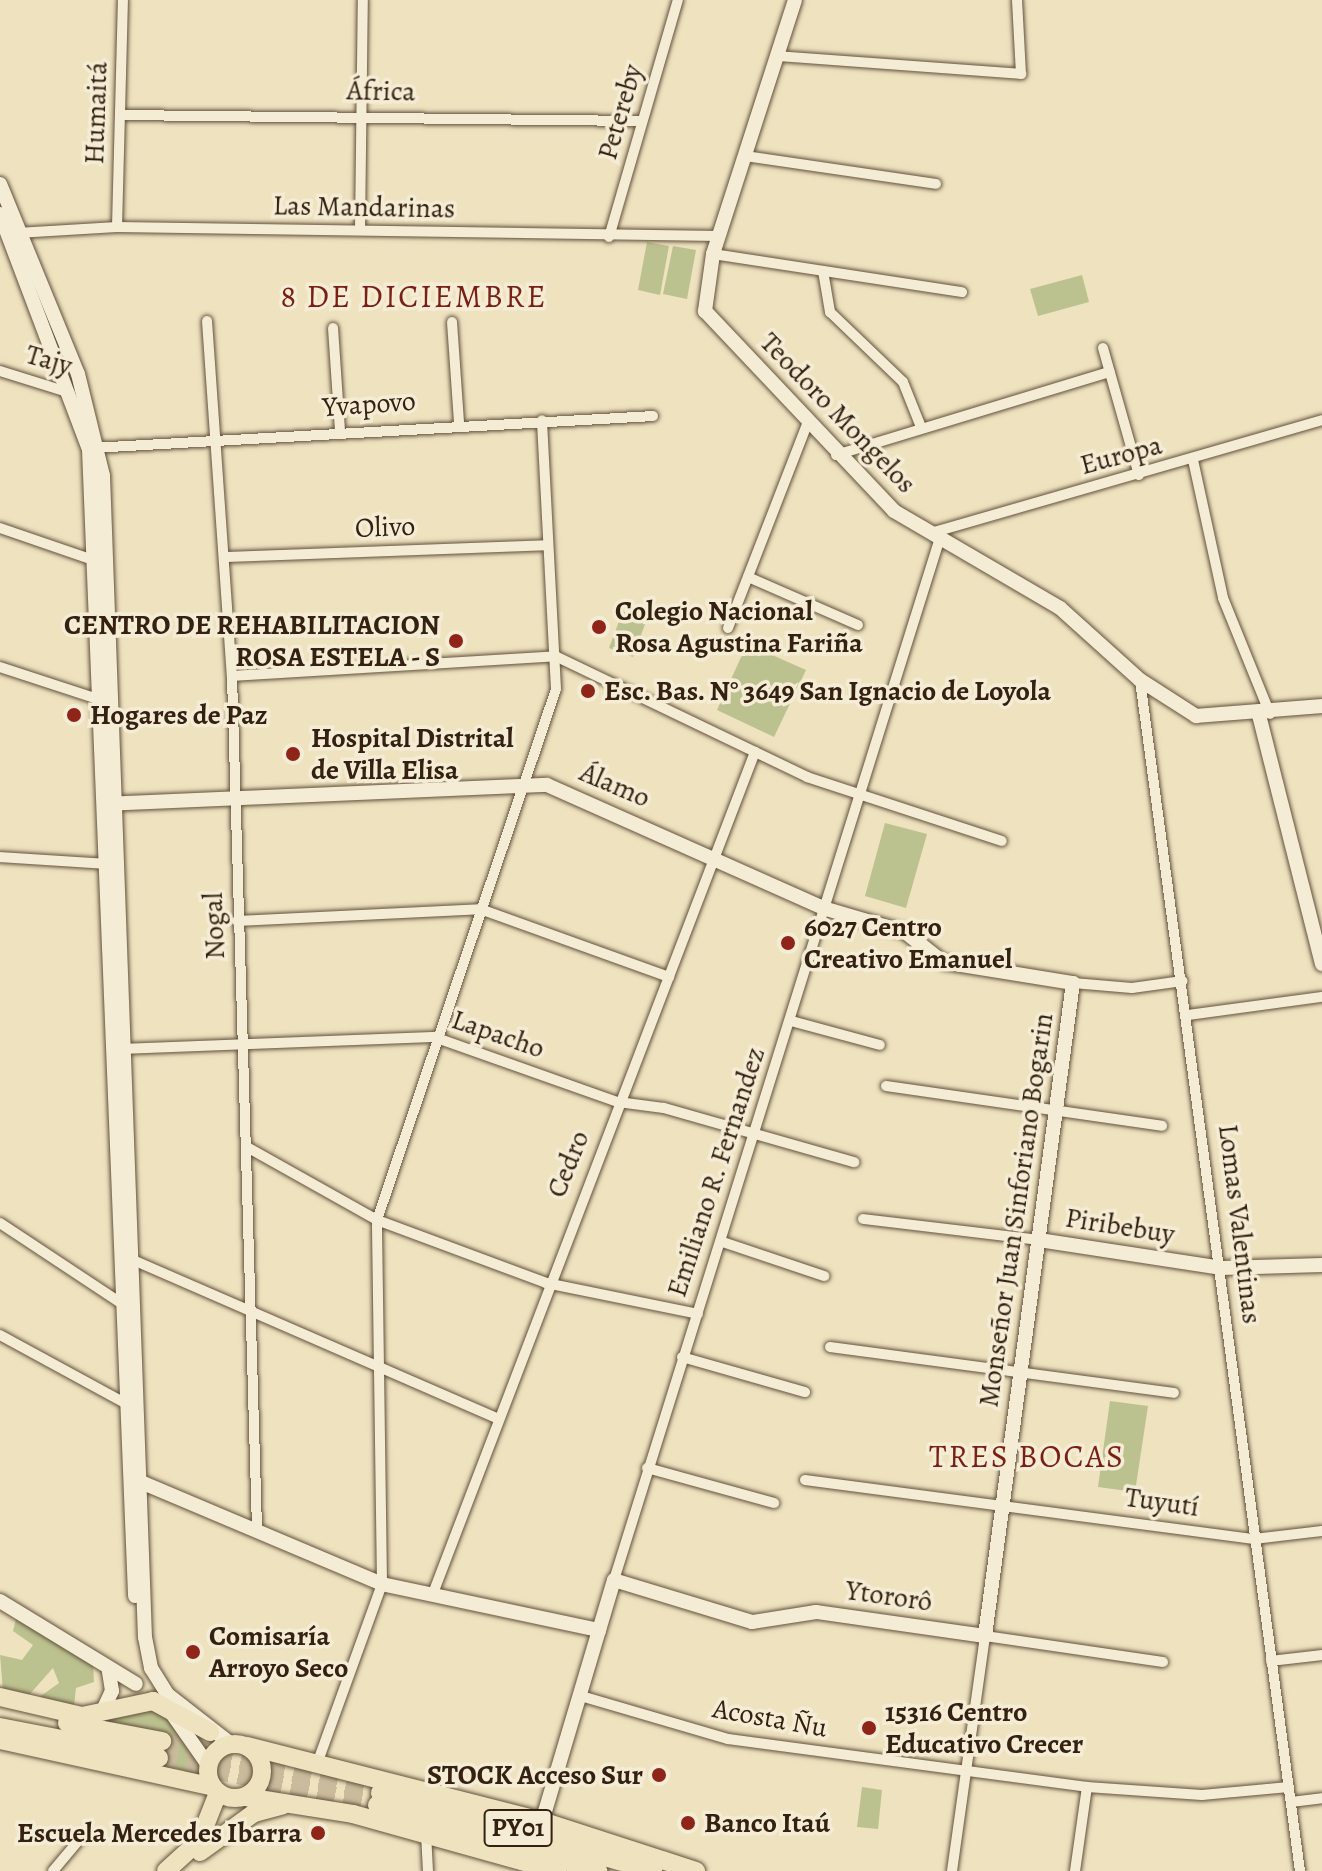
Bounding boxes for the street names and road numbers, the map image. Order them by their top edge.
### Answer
street label: Petereby [590,60,650,164]
street label: Humaitá [77,61,115,165]
street label: África [346,74,416,108]
street label: Las Mandarinas [273,189,455,225]
street label: Teodoro Mongelos [753,326,923,500]
street label: Tajy [22,337,76,383]
street label: Yvapovo [321,384,417,424]
street label: Europa [1076,428,1166,482]
street label: Olivo [354,509,416,545]
street label: Álamo [575,755,655,815]
street label: Nogal [196,892,232,960]
street label: Lapacho [447,1003,549,1065]
street label: Monseñor Juan Sinforiano Bogarin [972,1011,1060,1409]
street label: Emiliano R. Fernandez [660,1043,772,1301]
street label: Lomas Valentinas [1211,1122,1269,1326]
street label: Cedro [540,1126,596,1202]
street label: Piribebuy [1063,1201,1177,1251]
street label: Tuyutí [1123,1480,1201,1524]
street label: Ytororô [844,1573,934,1619]
street label: Acosta Ñu [710,1691,830,1745]
road number: PY01 [482,1806,554,1850]

